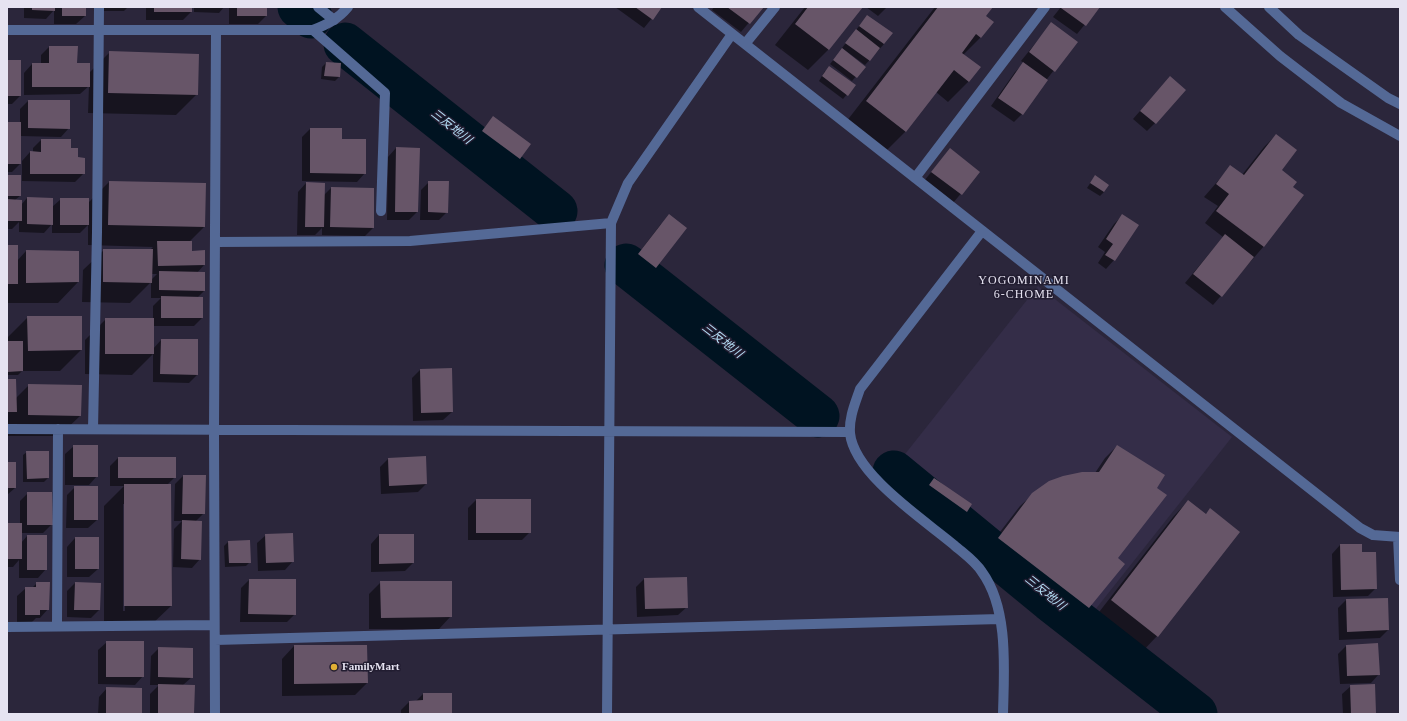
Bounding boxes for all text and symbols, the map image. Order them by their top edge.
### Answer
water label: 三反地川 [428,107,474,147]
district label: YOGOMINAMI 6-CHOME [978,274,1070,302]
water label: 三反地川 [699,321,745,361]
water label: 三反地川 [1022,572,1068,614]
place label: FamilyMart [342,660,399,674]
marker: FamilyMart [329,662,339,672]

